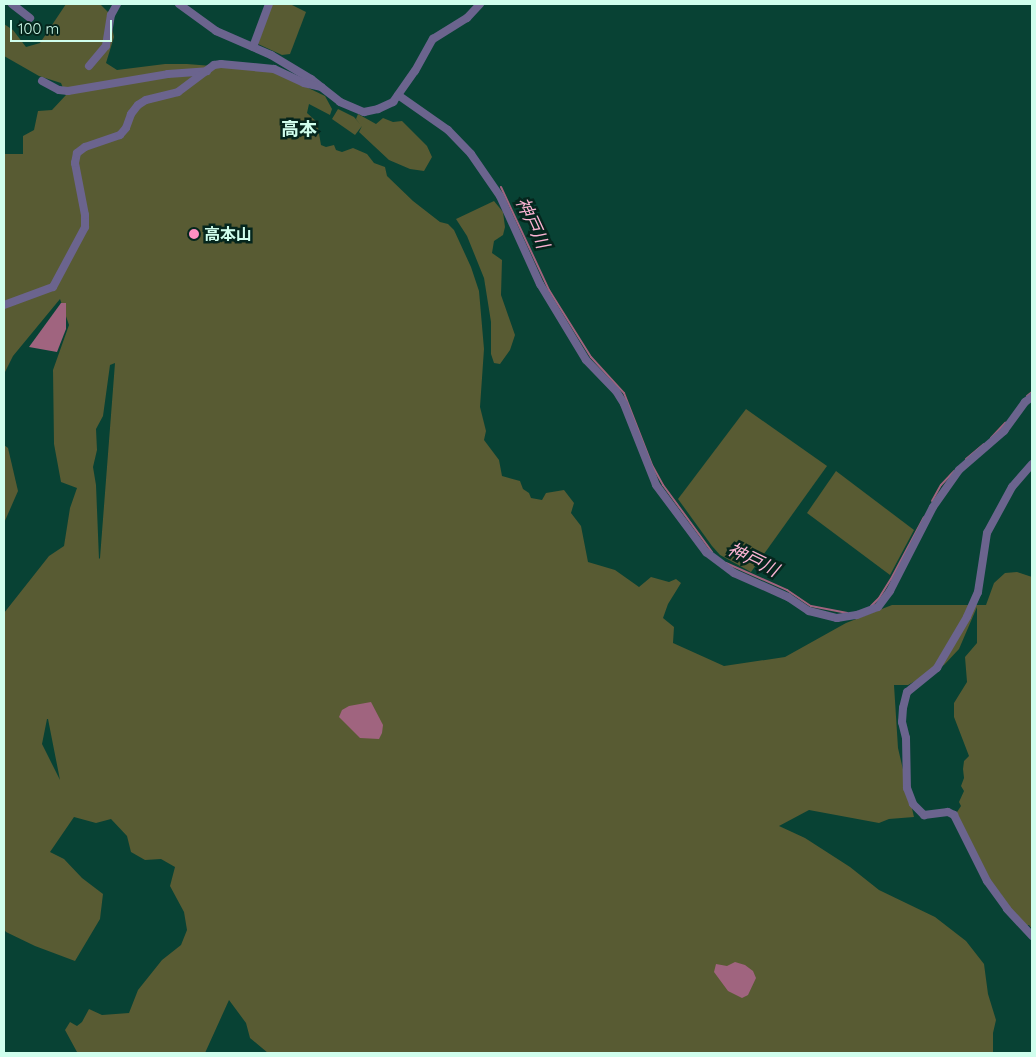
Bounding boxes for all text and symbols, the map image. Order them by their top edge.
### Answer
scale bar [12,10,115,42]
text: 100 m [18,19,59,38]
district label: 高本 [281,118,317,140]
water label: 神戸川 [511,194,553,252]
place label: 高本山 [204,224,252,244]
marker: 高本山 [188,228,200,240]
water label: 神戸川 [724,538,782,582]

